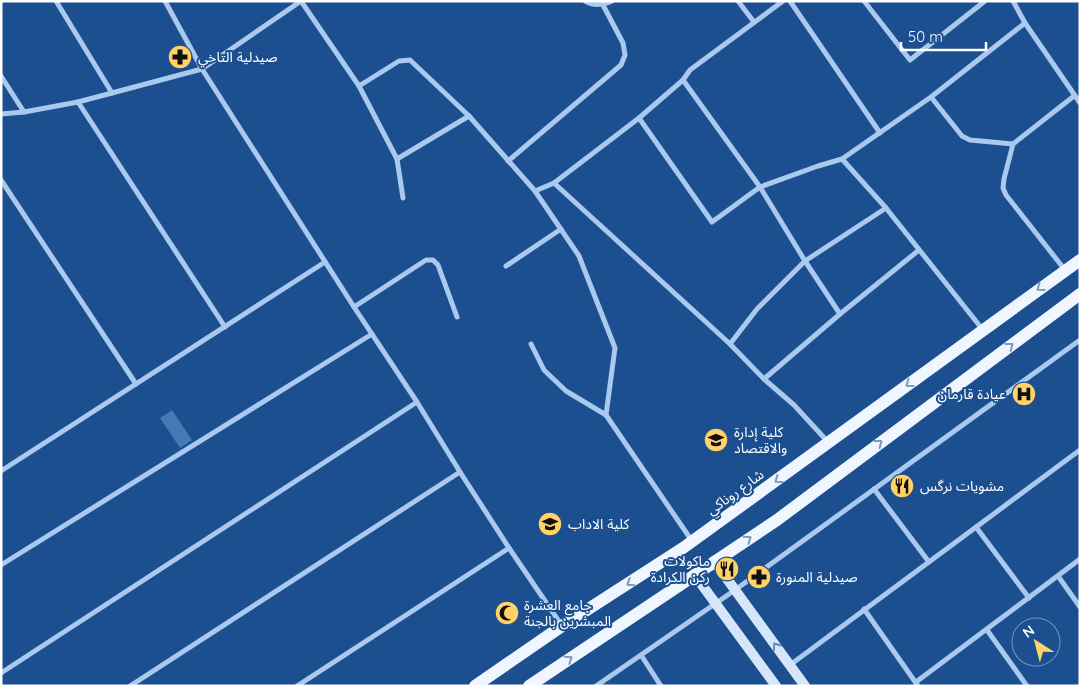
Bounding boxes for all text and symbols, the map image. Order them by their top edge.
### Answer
scale bar [901,20,986,52]
text: 50 m [908,27,943,46]
pharmacy icon: صيدلية التاخي [167,44,193,70]
place label: صيدلية التاخي [198,48,278,68]
one-way arrow [1037,282,1046,292]
one-way arrow [1004,344,1013,352]
one-way arrow [905,378,915,387]
hospital icon: عيادة قارمان [1011,381,1037,407]
place label: عيادة قارمان [938,385,1006,403]
place label: كلية إدارة والاقتصاد [734,423,787,457]
school or university icon: كلية إدارة والاقتصاد [703,427,729,453]
one-way arrow [873,441,882,449]
street label: شارع روناكي [703,465,768,521]
restaurant icon: مشويات نرگس [889,473,915,499]
one-way arrow [775,474,784,482]
place label: مشويات نرگس [920,477,1004,495]
school or university icon: كلية الاداب [537,511,563,537]
place label: كلية الاداب [568,515,629,533]
one-way arrow [742,536,751,545]
place label: ماكولات ركن الكرادة [651,552,710,586]
restaurant icon: ماكولات ركن الكرادة [714,556,740,582]
pharmacy icon: صيدلية المنورة [746,564,772,590]
place label: صيدلية المنورة [776,568,858,586]
one-way arrow [627,576,636,586]
place label: جامع العشرة المبشرين بالجنة [524,596,611,630]
mosque icon: جامع العشرة المبشرين بالجنة [494,600,520,626]
north arrow [1011,617,1061,667]
text: N [1019,621,1038,642]
one-way arrow [774,643,782,652]
one-way arrow [564,655,573,665]

